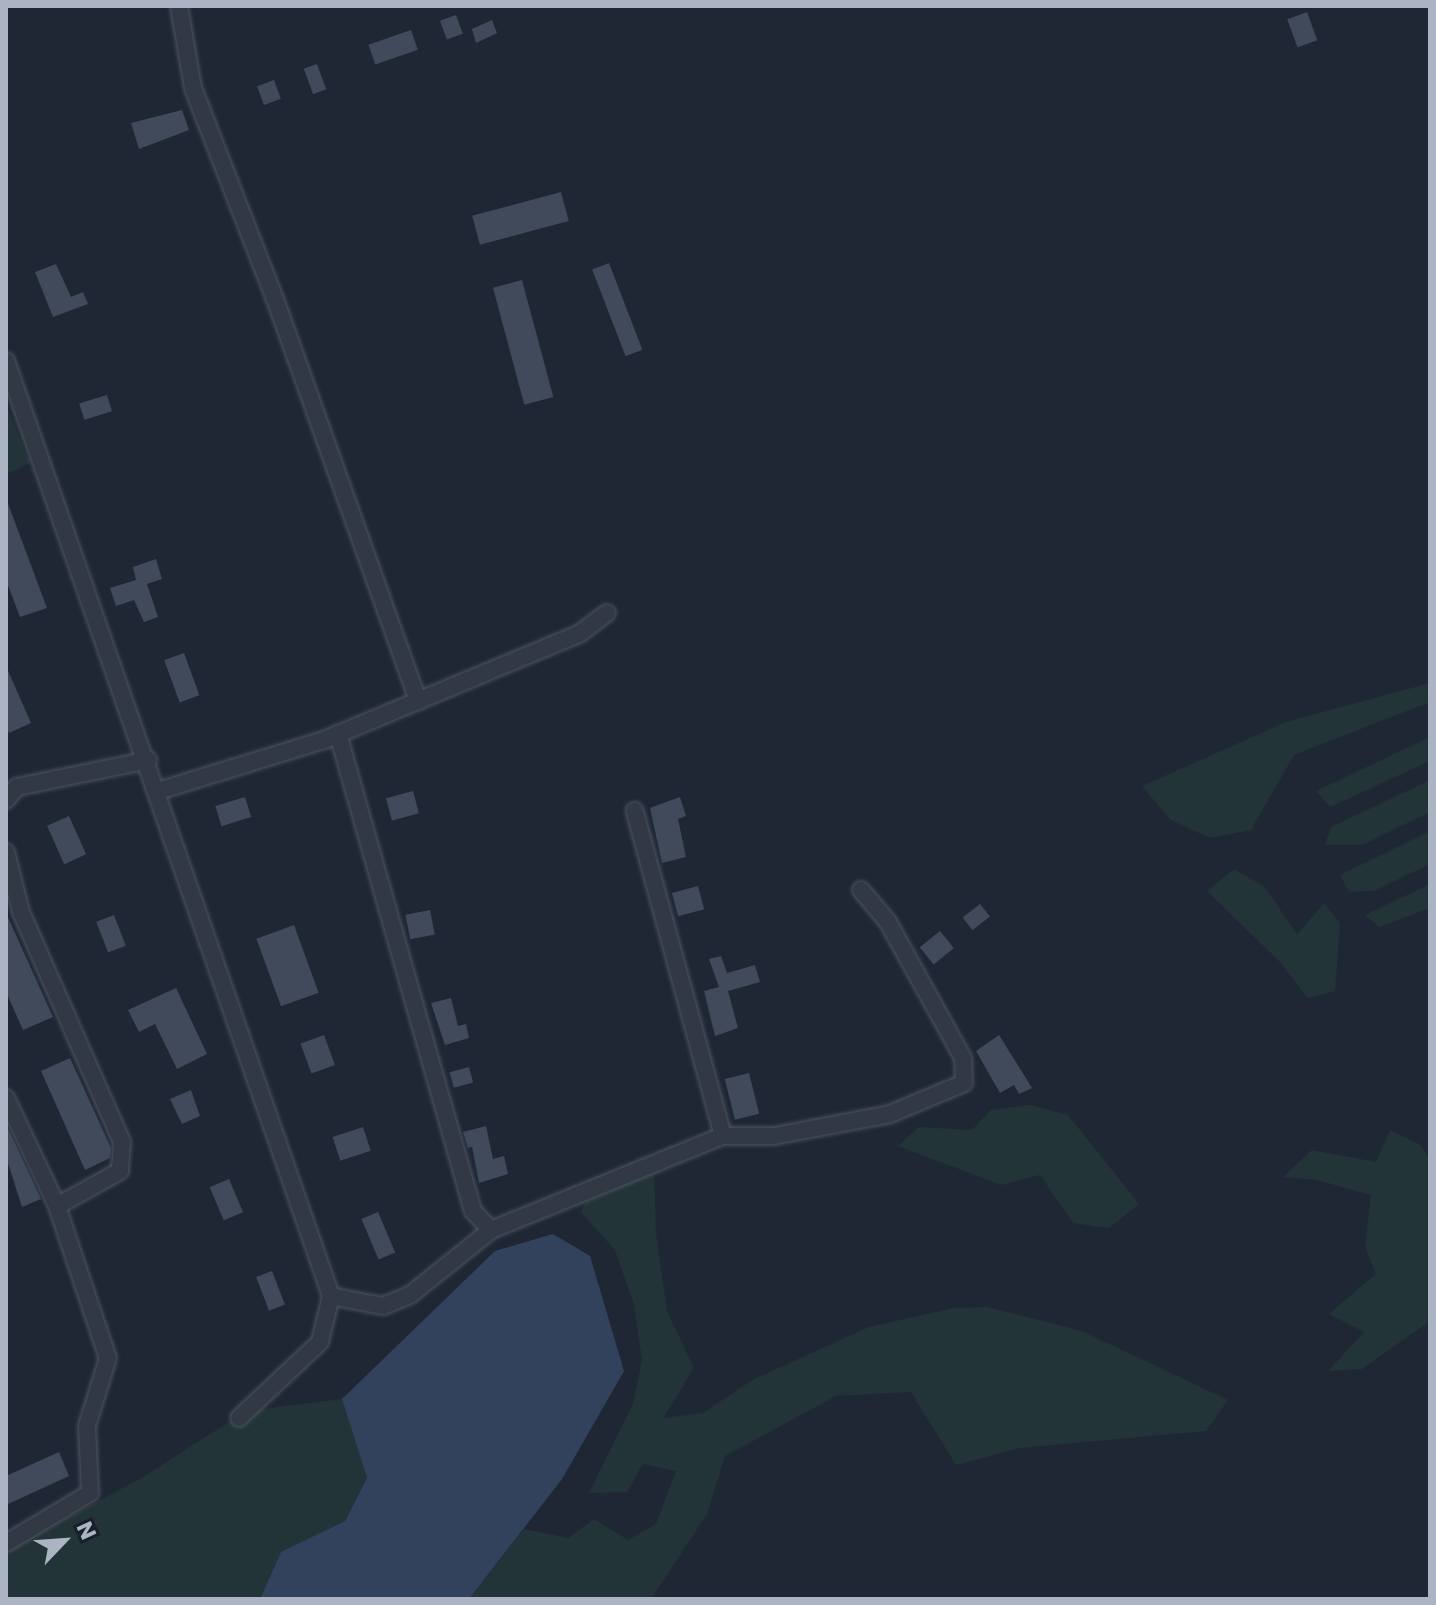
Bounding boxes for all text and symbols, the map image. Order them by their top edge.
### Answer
north arrow [24,1501,104,1581]
text: N [69,1517,104,1545]

